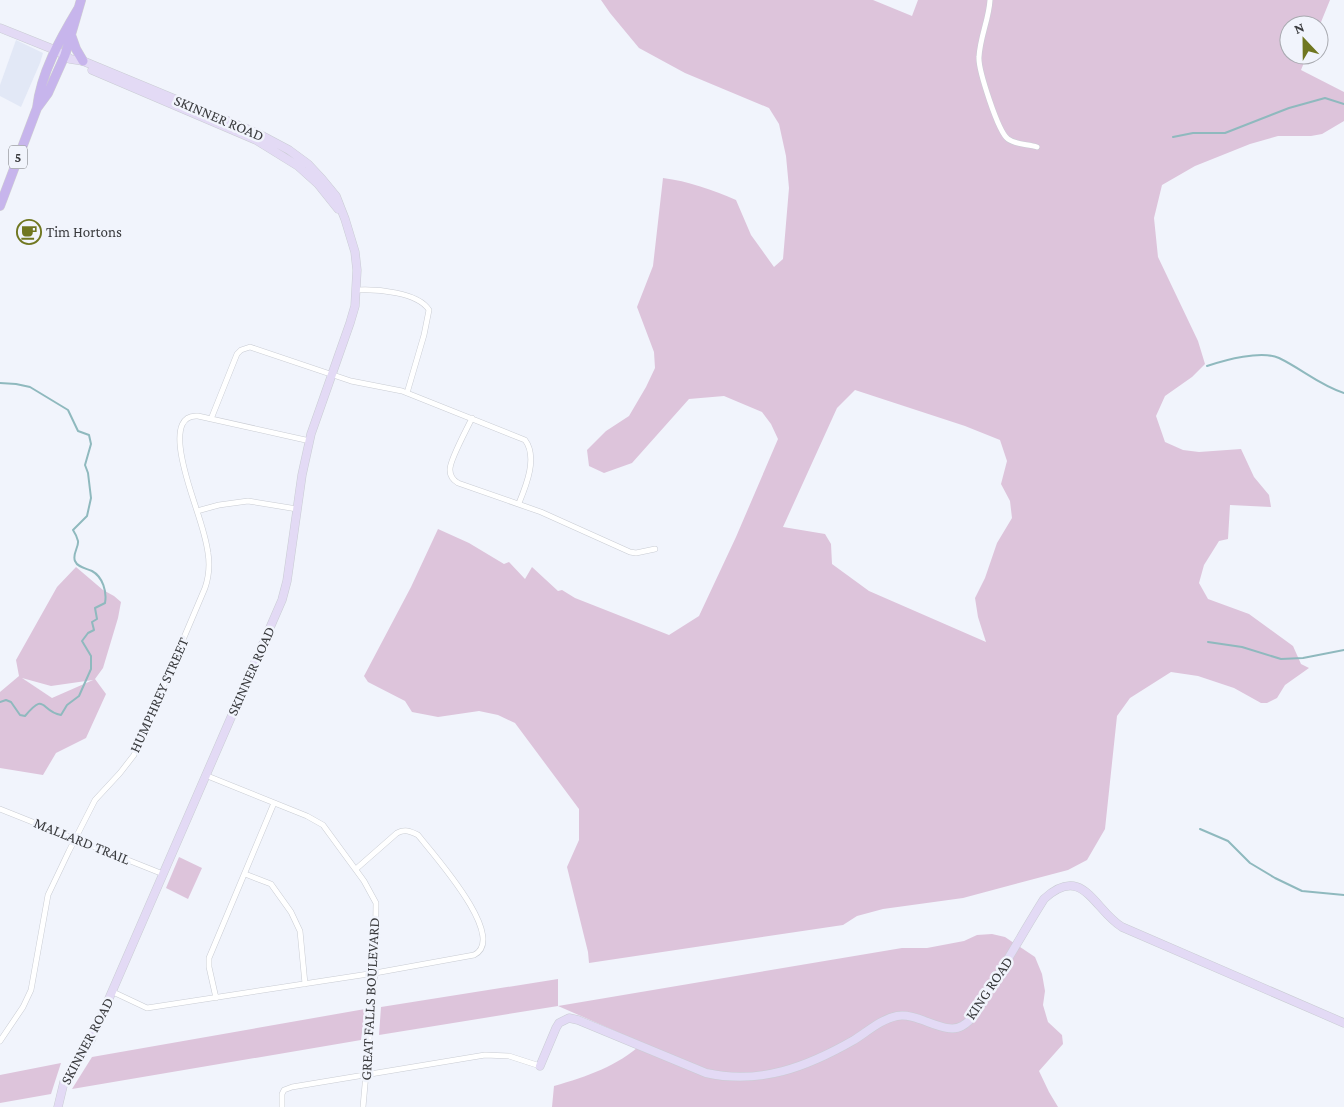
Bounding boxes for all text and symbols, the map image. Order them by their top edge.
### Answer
north arrow [1279,15,1329,65]
text: N [1292,19,1307,37]
street label: SKINNER ROAD [172,92,266,144]
road number: 5 [9,146,27,168]
cafe icon: Tim Hortons [16,219,42,245]
place label: Tim Hortons [46,224,122,240]
street label: SKINNER ROAD [224,624,278,718]
street label: HUMPHREY STREET [126,635,192,755]
street label: MALLARD TRAIL [32,814,133,868]
street label: GREAT FALLS BOULEVARD [358,917,382,1081]
street label: KING ROAD [962,954,1016,1022]
street label: SKINNER ROAD [57,995,117,1087]

